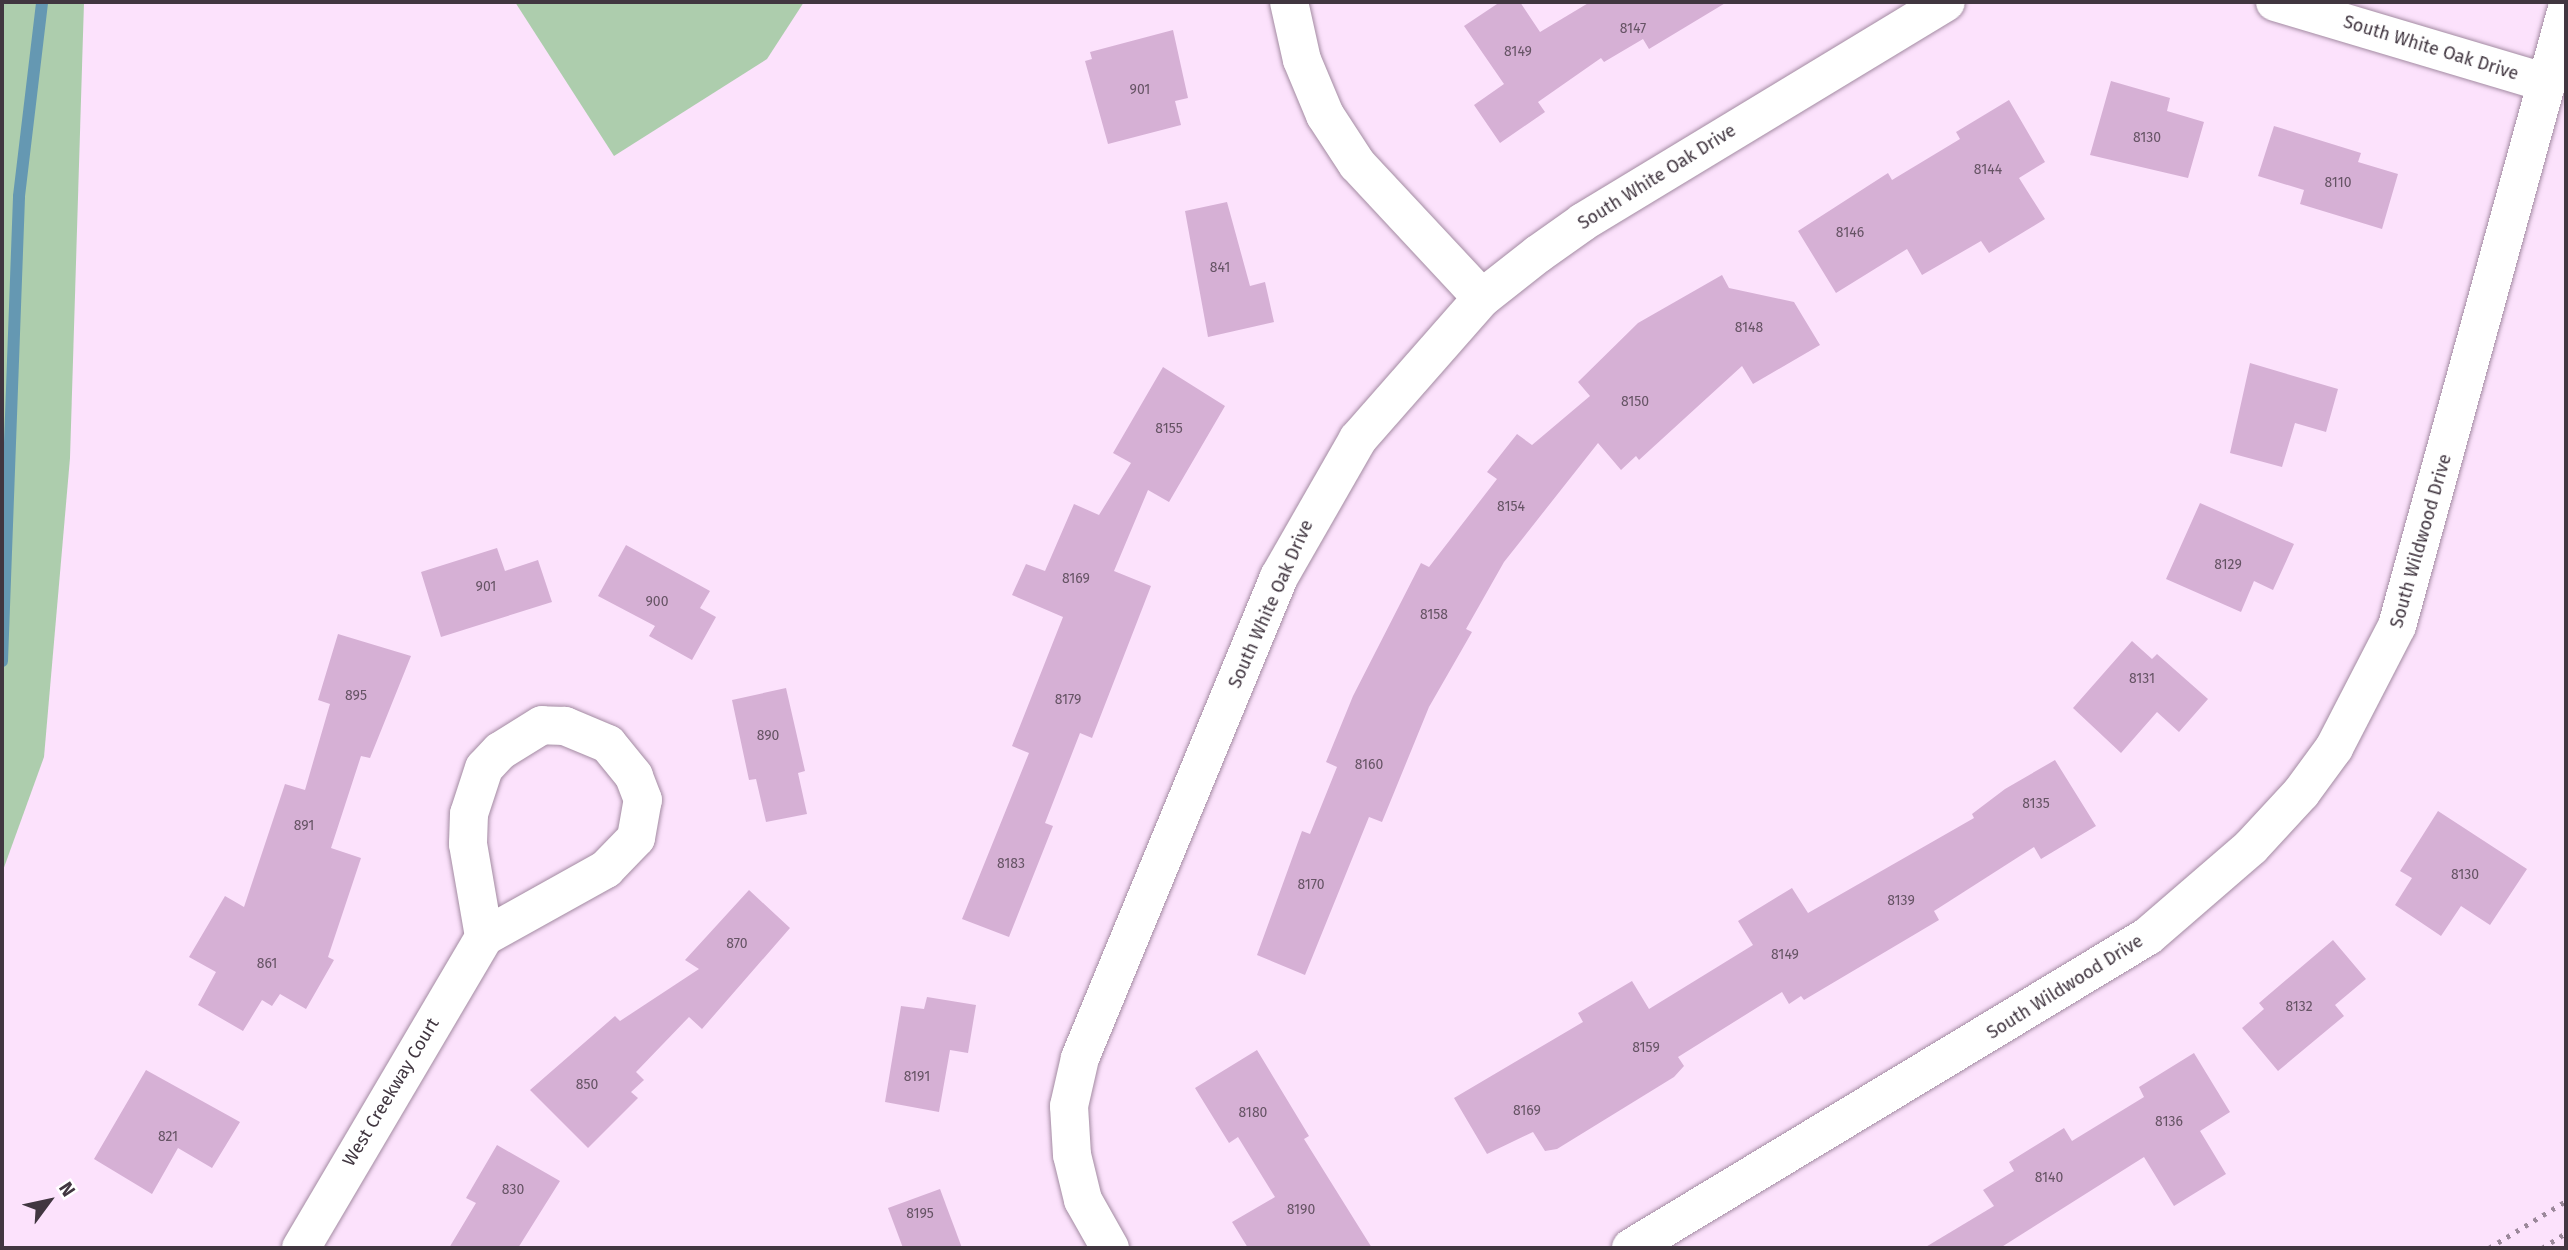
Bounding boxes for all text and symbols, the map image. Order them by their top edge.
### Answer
street label: South White Oak Drive [2341,11,2521,85]
house number: 8147 [1620,21,1646,37]
house number: 8149 [1504,44,1532,60]
house number: 901 [1130,82,1150,98]
street label: South White Oak Drive [1574,120,1740,234]
house number: 8130 [2133,130,2161,146]
house number: 8144 [1974,162,2002,178]
house number: 8110 [2324,175,2352,191]
house number: 8146 [1836,225,1864,241]
house number: 841 [1210,260,1230,276]
house number: 8148 [1735,320,1763,336]
house number: 8150 [1621,394,1649,410]
house number: 8155 [1155,421,1183,437]
street label: South Wildwood Drive [2386,451,2456,631]
house number: 8154 [1497,499,1525,515]
street label: South White Oak Drive [1224,516,1318,692]
house number: 8129 [2214,557,2242,573]
house number: 8169 [1062,571,1090,587]
house number: 901 [476,579,496,595]
house number: 900 [646,594,668,610]
house number: 8158 [1420,607,1448,623]
house number: 8131 [2129,671,2155,687]
house number: 895 [345,688,367,704]
house number: 8179 [1055,692,1081,708]
house number: 890 [757,728,779,744]
house number: 8160 [1355,757,1383,773]
house number: 8135 [2022,796,2050,812]
house number: 891 [294,818,314,834]
house number: 8183 [997,856,1025,872]
house number: 8130 [2451,867,2479,883]
house number: 8170 [1297,877,1325,893]
house number: 8139 [1887,893,1915,909]
street label: South Wildwood Drive [1983,930,2147,1044]
house number: 870 [726,936,748,952]
house number: 8149 [1771,947,1799,963]
house number: 861 [257,956,277,972]
house number: 8132 [2285,999,2313,1015]
street label: West Creekway Court [338,1014,444,1170]
house number: 8159 [1632,1040,1660,1056]
house number: 8191 [904,1069,930,1085]
house number: 850 [576,1077,598,1093]
house number: 8169 [1513,1103,1541,1119]
house number: 8180 [1239,1105,1267,1121]
house number: 8136 [2155,1114,2183,1130]
house number: 821 [158,1129,178,1145]
north arrow [14,1166,84,1236]
house number: 8140 [2035,1170,2063,1186]
text: N [54,1178,80,1201]
house number: 830 [502,1182,524,1198]
house number: 8190 [1287,1202,1315,1218]
house number: 8195 [906,1206,934,1222]

